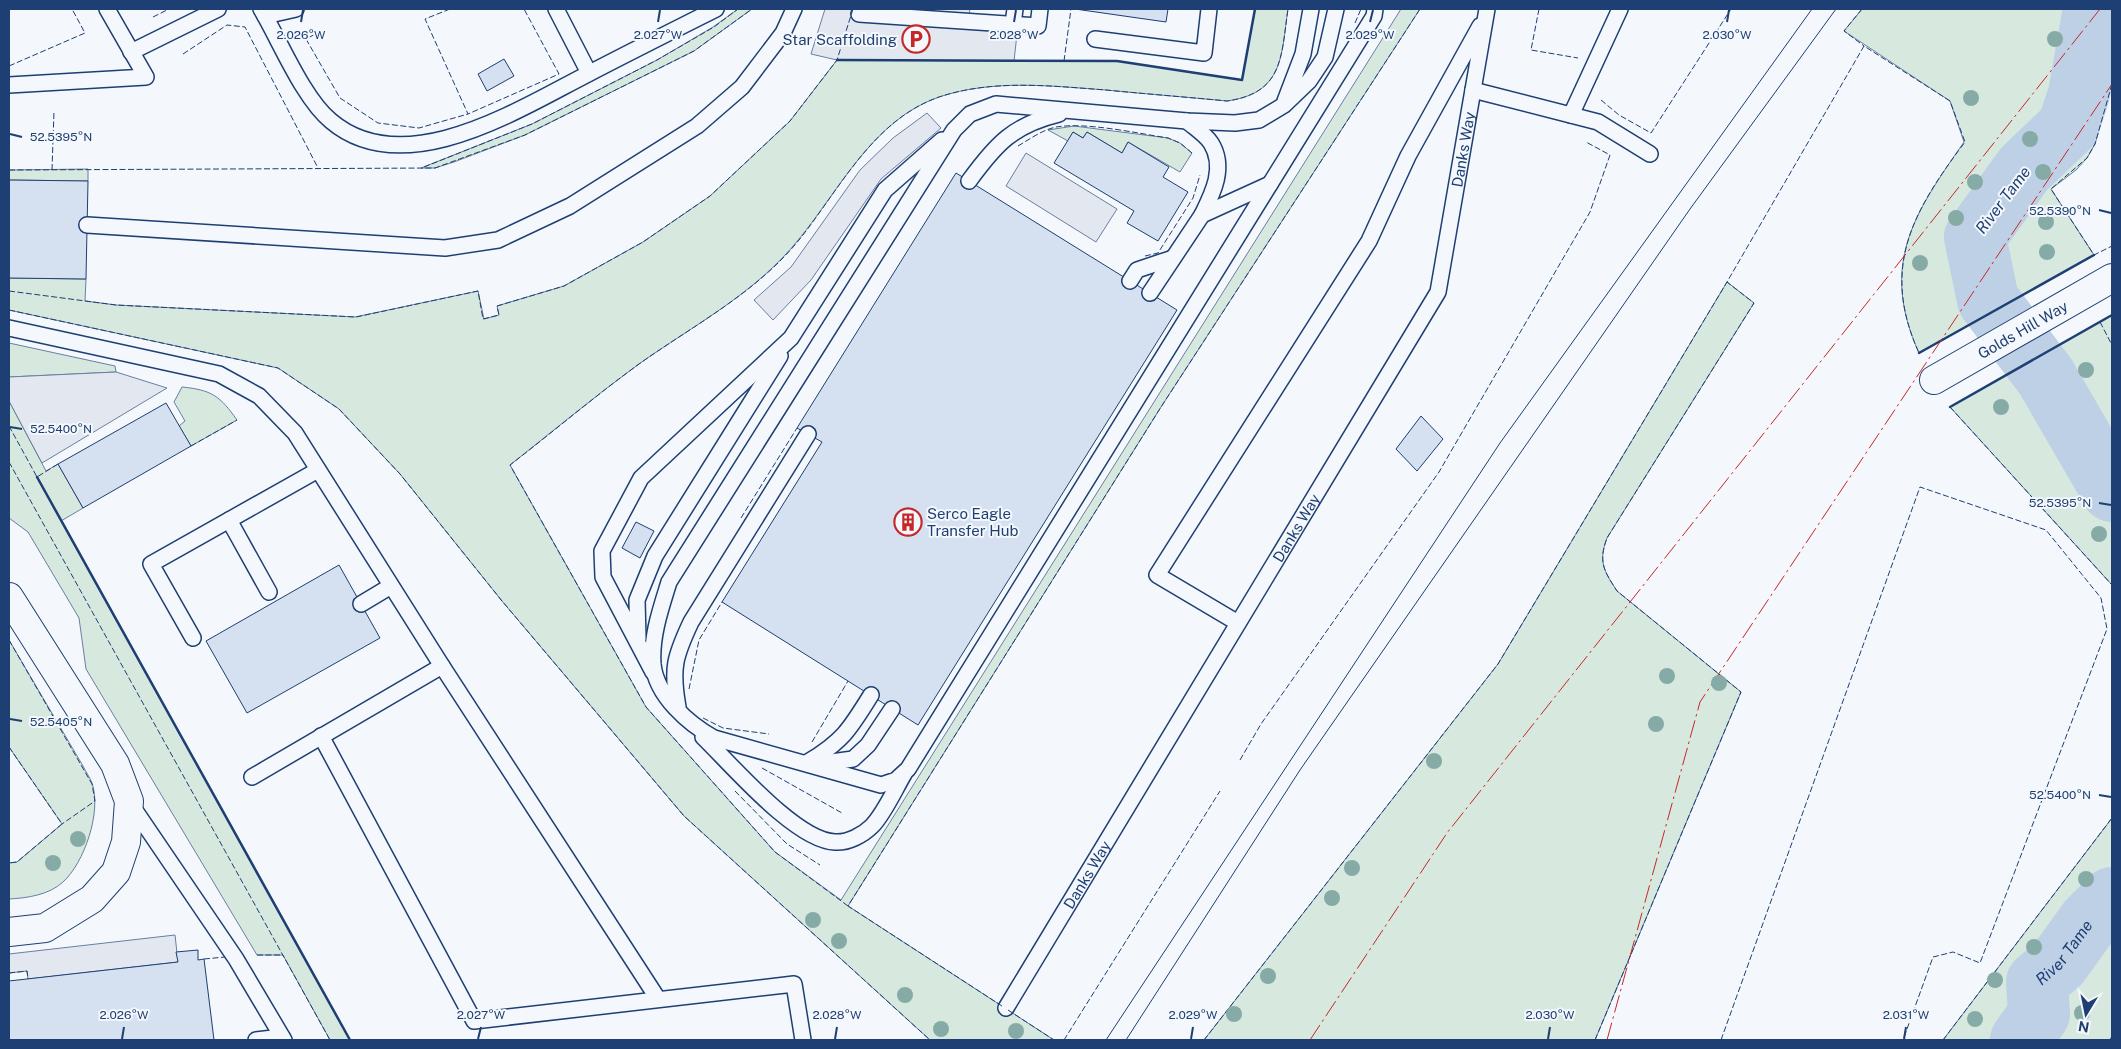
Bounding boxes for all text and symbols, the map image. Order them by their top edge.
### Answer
parking icon: Star Scaffolding [901,24,931,54]
text: 2.026°W [277,28,326,42]
text: 2.027°W [634,28,683,42]
text: 2.028°W [989,28,1039,42]
text: 2.029°W [1346,28,1395,42]
text: 2.030°W [1703,28,1752,42]
place label: Star Scaffolding [783,31,897,48]
street label: Danks Way [1448,110,1478,188]
text: 52.5395°N [30,130,92,144]
water label: River Tame [1972,162,2035,237]
text: 52.5390°N [2029,204,2091,218]
street label: Golds Hill Way [1974,297,2071,362]
text: 52.5400°N [30,422,92,436]
street label: Danks Way [1269,491,1323,565]
text: 52.5395°N [2029,496,2091,510]
place label: Serco Eagle Transfer Hub [927,505,1019,539]
building icon: Serco Eagle Transfer Hub [893,507,923,537]
text: 52.5405°N [30,715,92,729]
text: 52.5400°N [2029,788,2091,802]
street label: Danks Way [1060,837,1114,911]
water label: River Tame [2031,916,2096,989]
north arrow [2061,989,2111,1039]
text: 2.026°W [100,1008,149,1022]
text: 2.027°W [457,1008,506,1022]
text: 2.028°W [812,1008,862,1022]
text: 2.029°W [1169,1008,1218,1022]
text: 2.030°W [1526,1008,1575,1022]
text: 2.031°W [1883,1008,1930,1022]
text: N [2077,1018,2091,1036]

